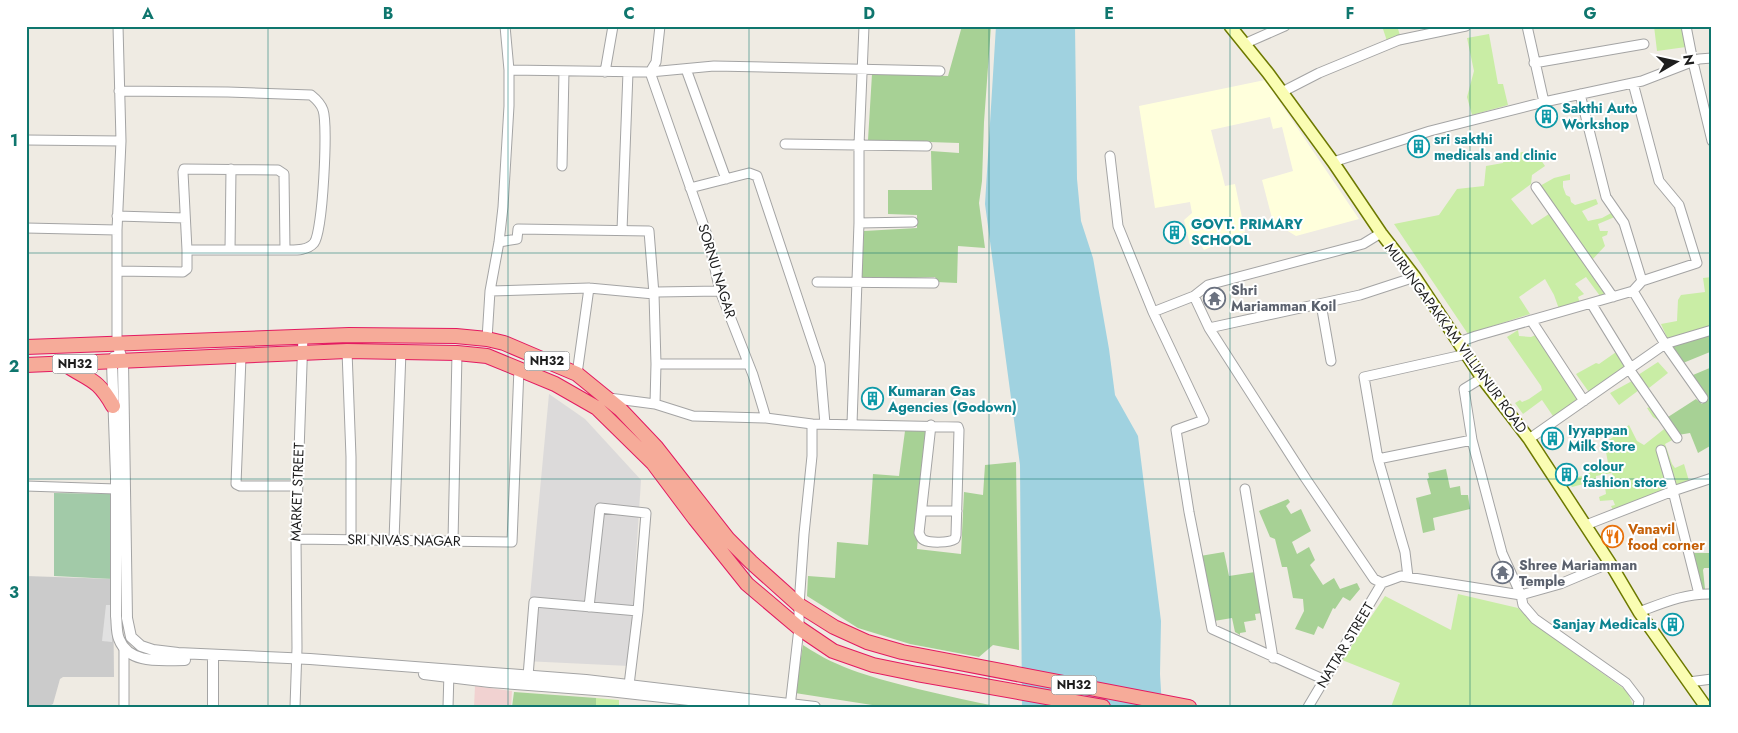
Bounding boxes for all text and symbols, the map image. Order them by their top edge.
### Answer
text: A [141,2,154,25]
text: B [383,2,393,25]
text: C [623,2,635,25]
text: D [863,2,875,25]
text: E [1104,2,1114,25]
text: F [1346,2,1354,25]
text: G [1583,2,1597,25]
north arrow [1650,38,1700,88]
text: N [1678,53,1700,67]
place label: Sakthi Auto Workshop [1562,98,1638,134]
building icon: Sakthi Auto Workshop [1534,104,1558,128]
text: 1 [10,129,18,152]
place label: sri sakthi medicals and clinic [1434,129,1557,165]
building icon: sri sakthi medicals and clinic [1406,135,1430,159]
place label: GOVT. PRIMARY SCHOOL [1191,214,1304,250]
building icon: GOVT. PRIMARY SCHOOL [1163,220,1187,244]
street label: SORNU NAGAR [693,221,741,321]
street label: MURUNGAPAKKAM VILLIANUR ROAD [1380,239,1532,437]
place label: Shri Mariamman Koil [1231,280,1336,316]
temple icon: Shri Mariamman Koil [1203,286,1227,310]
road number: NH32 [524,352,570,371]
road number: NH32 [52,354,98,374]
text: 2 [9,355,19,378]
place label: Kumaran Gas Agencies (Godown) [887,381,1017,417]
building icon: Kumaran Gas Agencies (Godown) [860,387,884,411]
place label: Iyyappan Milk Store [1568,420,1635,456]
building icon: Iyyappan Milk Store [1540,426,1564,450]
street label: MARKET STREET [285,442,309,542]
place label: colour fashion store [1583,456,1667,492]
building icon: colour fashion store [1555,462,1579,486]
place label: Vanavil food corner [1627,519,1705,555]
restaurant icon: Vanavil food corner [1600,525,1624,549]
street label: SRI NIVAS NAGAR [347,529,461,551]
place label: Shree Mariamman Temple [1519,555,1637,591]
temple icon: Shree Mariamman Temple [1491,561,1515,585]
text: 3 [9,581,19,604]
street label: NATTAR STREET [1312,598,1379,691]
building icon: Sanjay Medicals [1661,612,1685,636]
place label: Sanjay Medicals [1552,614,1658,634]
road number: NH32 [1052,676,1096,694]

